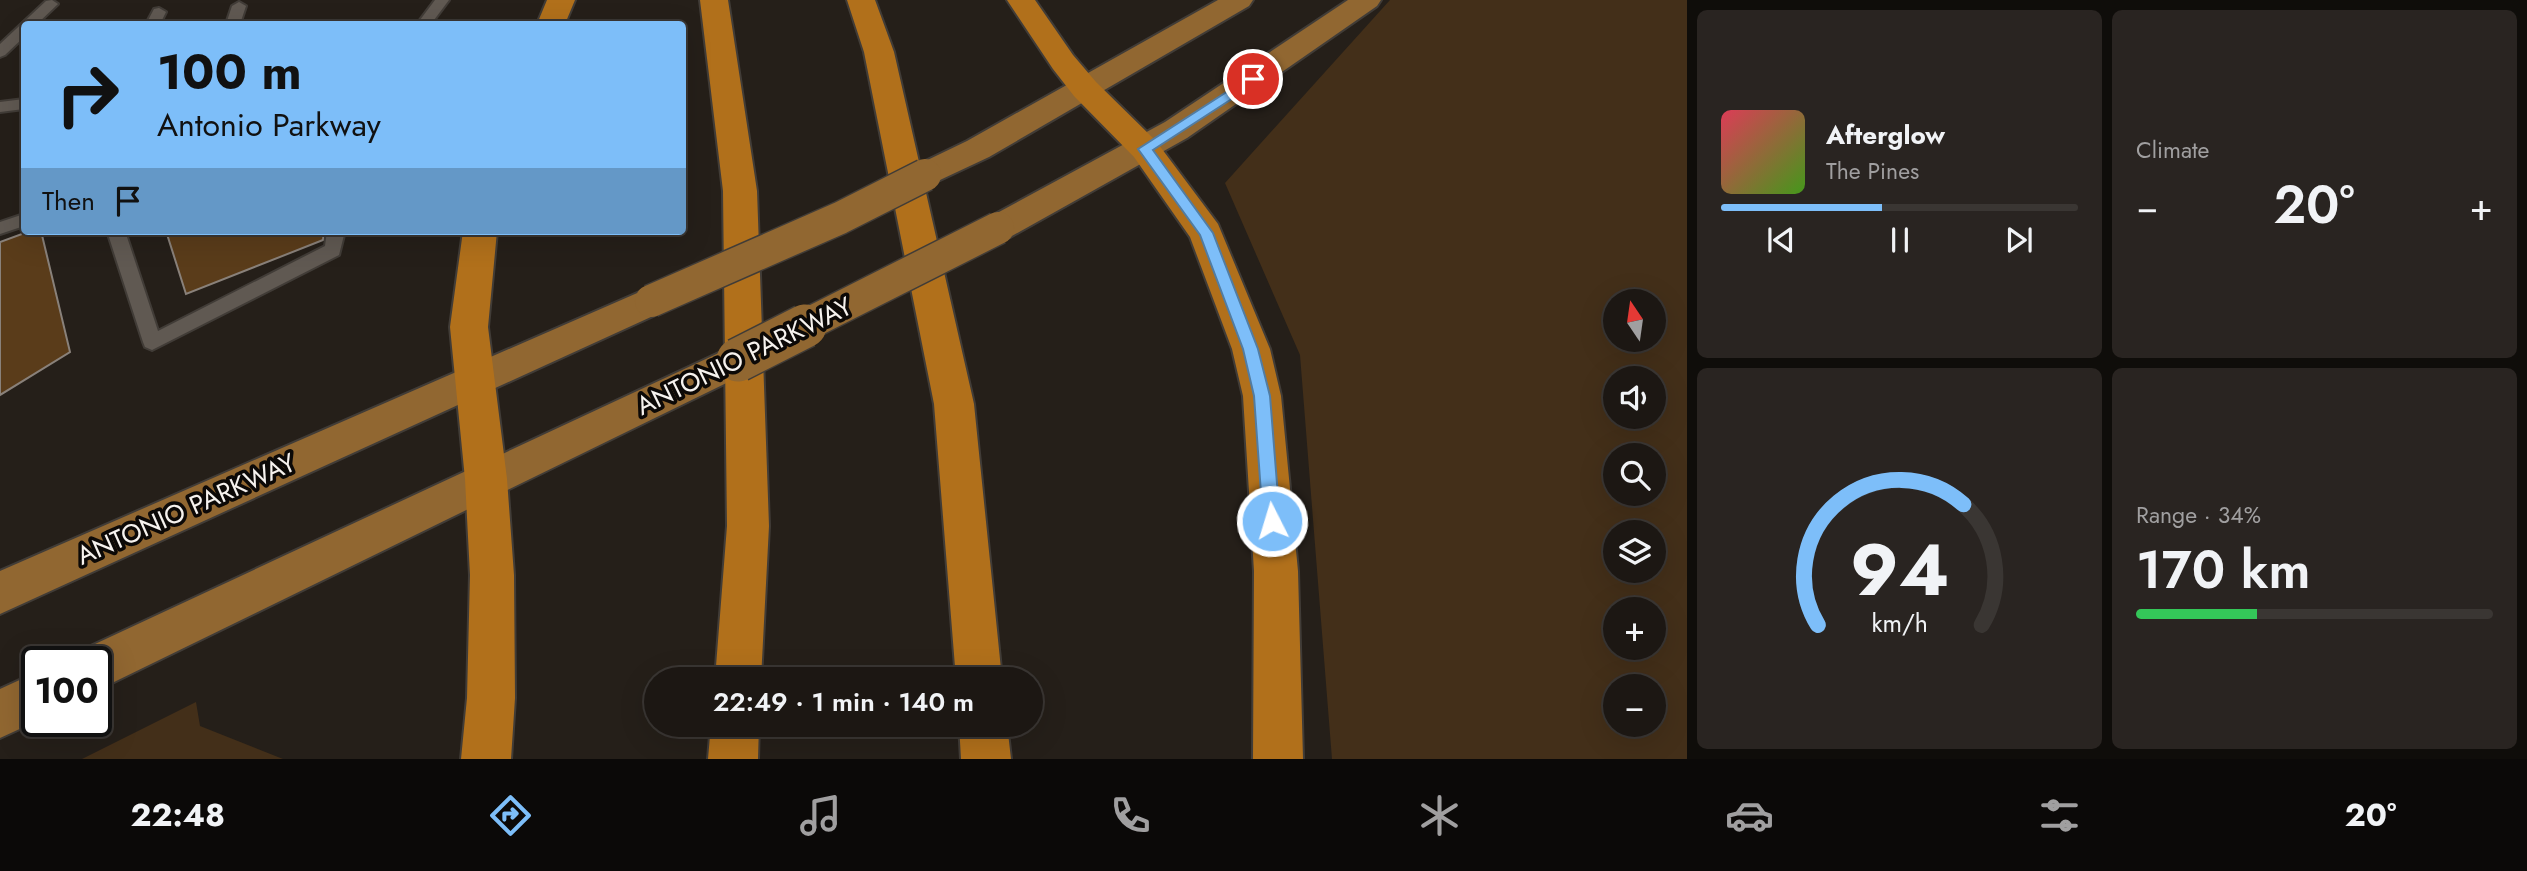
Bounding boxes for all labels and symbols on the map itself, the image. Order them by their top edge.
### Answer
pin [1223,49,1283,109]
street label: ANTONIO PARKWAY [630,287,859,425]
north arrow [1603,289,1666,352]
street label: ANTONIO PARKWAY [70,443,302,574]
position arrow [1235,484,1309,558]
speed limit sign: 100 [21,646,112,737]

